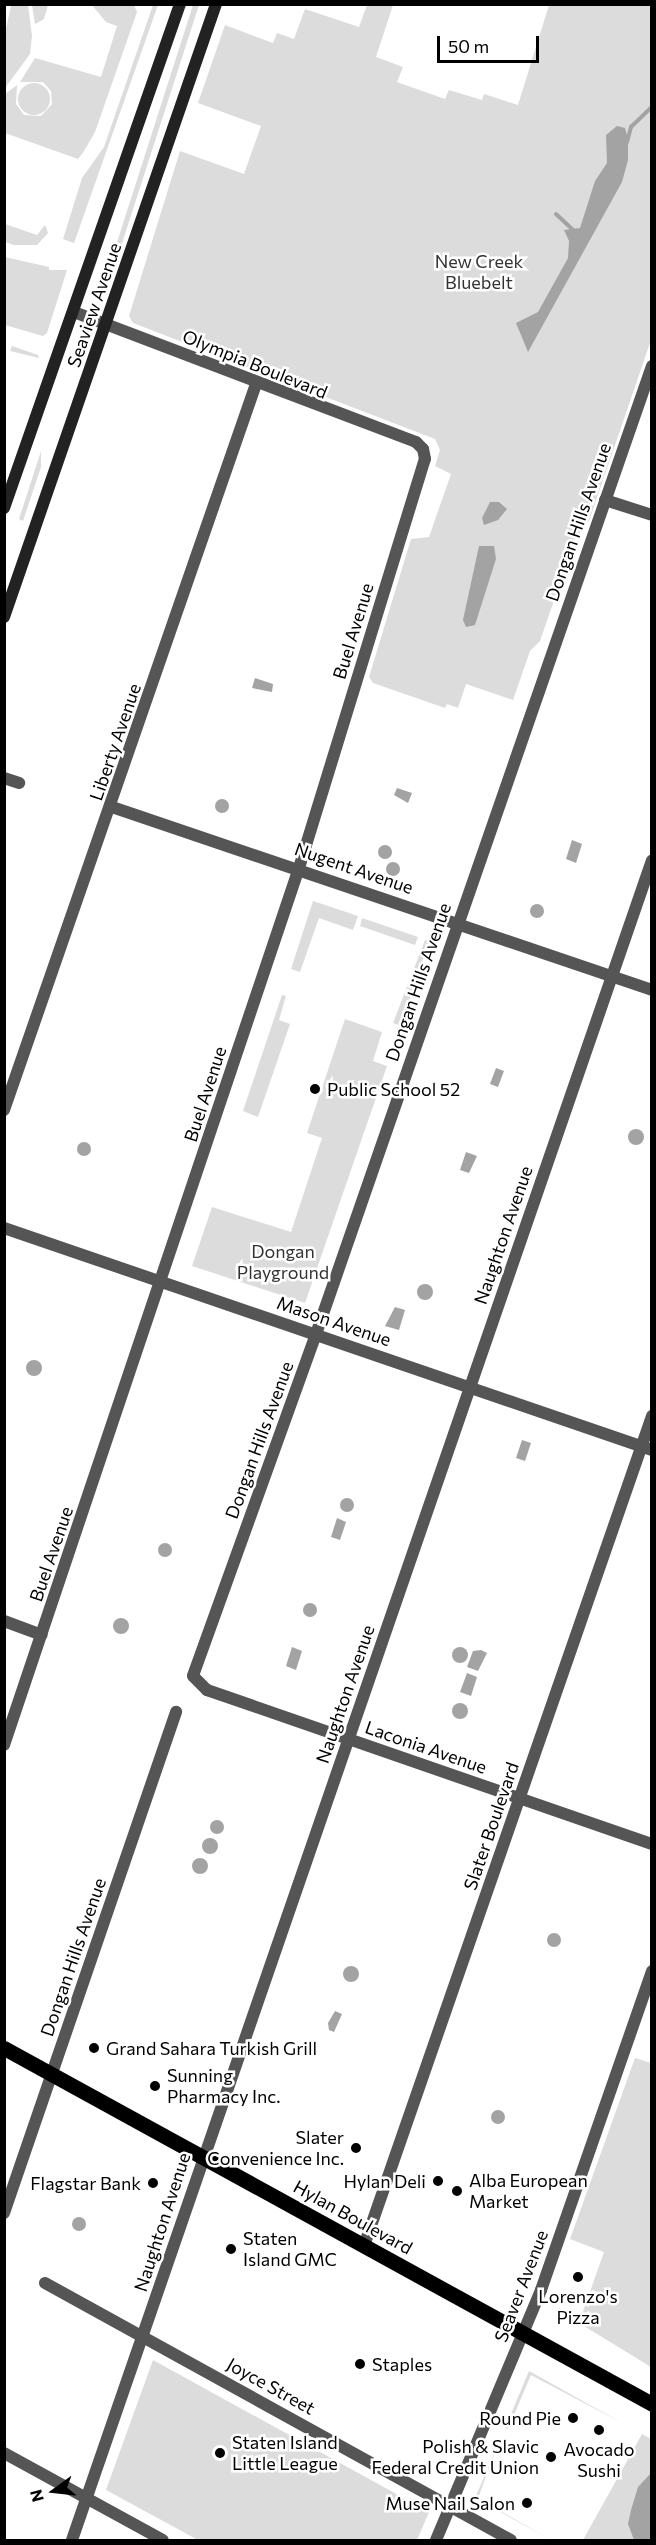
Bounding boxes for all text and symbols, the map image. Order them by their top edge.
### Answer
scale bar [440,24,542,62]
text: 50 m [448,35,489,57]
street label: Seaview Avenue [63,240,125,370]
park label: New Creek Bluebelt [435,251,523,294]
street label: Olympia Boulevard [179,325,331,403]
street label: Dongan Hills Avenue [541,440,615,604]
street label: Buel Avenue [328,580,378,682]
street label: Liberty Avenue [85,681,145,803]
street label: Nugent Avenue [292,838,416,898]
street label: Dongan Hills Avenue [381,900,455,1064]
street label: Buel Avenue [179,1043,231,1145]
place label: Public School 52 [327,1078,460,1100]
marker: Public School 52 [308,1082,322,1096]
street label: Naughton Avenue [469,1163,537,1307]
park label: Dongan Playground [237,1241,329,1284]
street label: Mason Avenue [274,1291,394,1351]
street label: Dongan Hills Avenue [220,1358,298,1522]
street label: Buel Avenue [25,1504,77,1604]
street label: Naughton Avenue [311,1622,379,1766]
street label: Laconia Avenue [362,1716,490,1778]
street label: Slater Boulevard [459,1759,523,1893]
street label: Dongan Hills Avenue [36,1875,110,2039]
place label: Grand Sahara Turkish Grill [106,2037,317,2059]
marker: Grand Sahara Turkish Grill [87,2041,101,2055]
place label: Sunning Pharmacy Inc. [167,2065,280,2108]
marker: Sunning Pharmacy Inc. [148,2079,162,2093]
place label: Slater Convenience Inc. [207,2127,344,2170]
marker: Slater Convenience Inc. [349,2141,363,2155]
street label: Naughton Avenue [129,2150,195,2294]
place label: Hylan Deli [343,2170,426,2192]
place label: Alba European Market [469,2170,588,2212]
place label: Flagstar Bank [30,2172,141,2194]
marker: Hylan Deli [431,2174,445,2188]
street label: Hylan Boulevard [290,2175,416,2259]
marker: Flagstar Bank [146,2176,160,2190]
marker: Alba European Market [450,2184,464,2198]
street label: Seaver Avenue [490,2227,552,2345]
place label: Staten Island GMC [243,2228,337,2270]
marker: Staten Island GMC [224,2242,238,2256]
marker: Lorenzo's Pizza [571,2270,585,2284]
place label: Lorenzo's Pizza [538,2286,618,2328]
street label: Joyce Street [223,2353,319,2419]
place label: Staples [372,2353,432,2375]
marker: Staples [353,2357,367,2371]
place label: Round Pie [479,2407,561,2429]
marker: Round Pie [566,2411,580,2425]
marker: Avocado Sushi [592,2423,606,2437]
place label: Staten Island Little League [232,2432,338,2474]
place label: Polish & Slavic Federal Credit Union [372,2436,539,2478]
place label: Avocado Sushi [564,2439,634,2482]
marker: Staten Island Little League [213,2446,227,2460]
marker: Polish & Slavic Federal Credit Union [544,2450,558,2464]
north arrow [24,2461,84,2521]
text: N [25,2488,47,2504]
place label: Muse Nail Salon [385,2492,515,2514]
marker: Muse Nail Salon [520,2496,534,2510]

